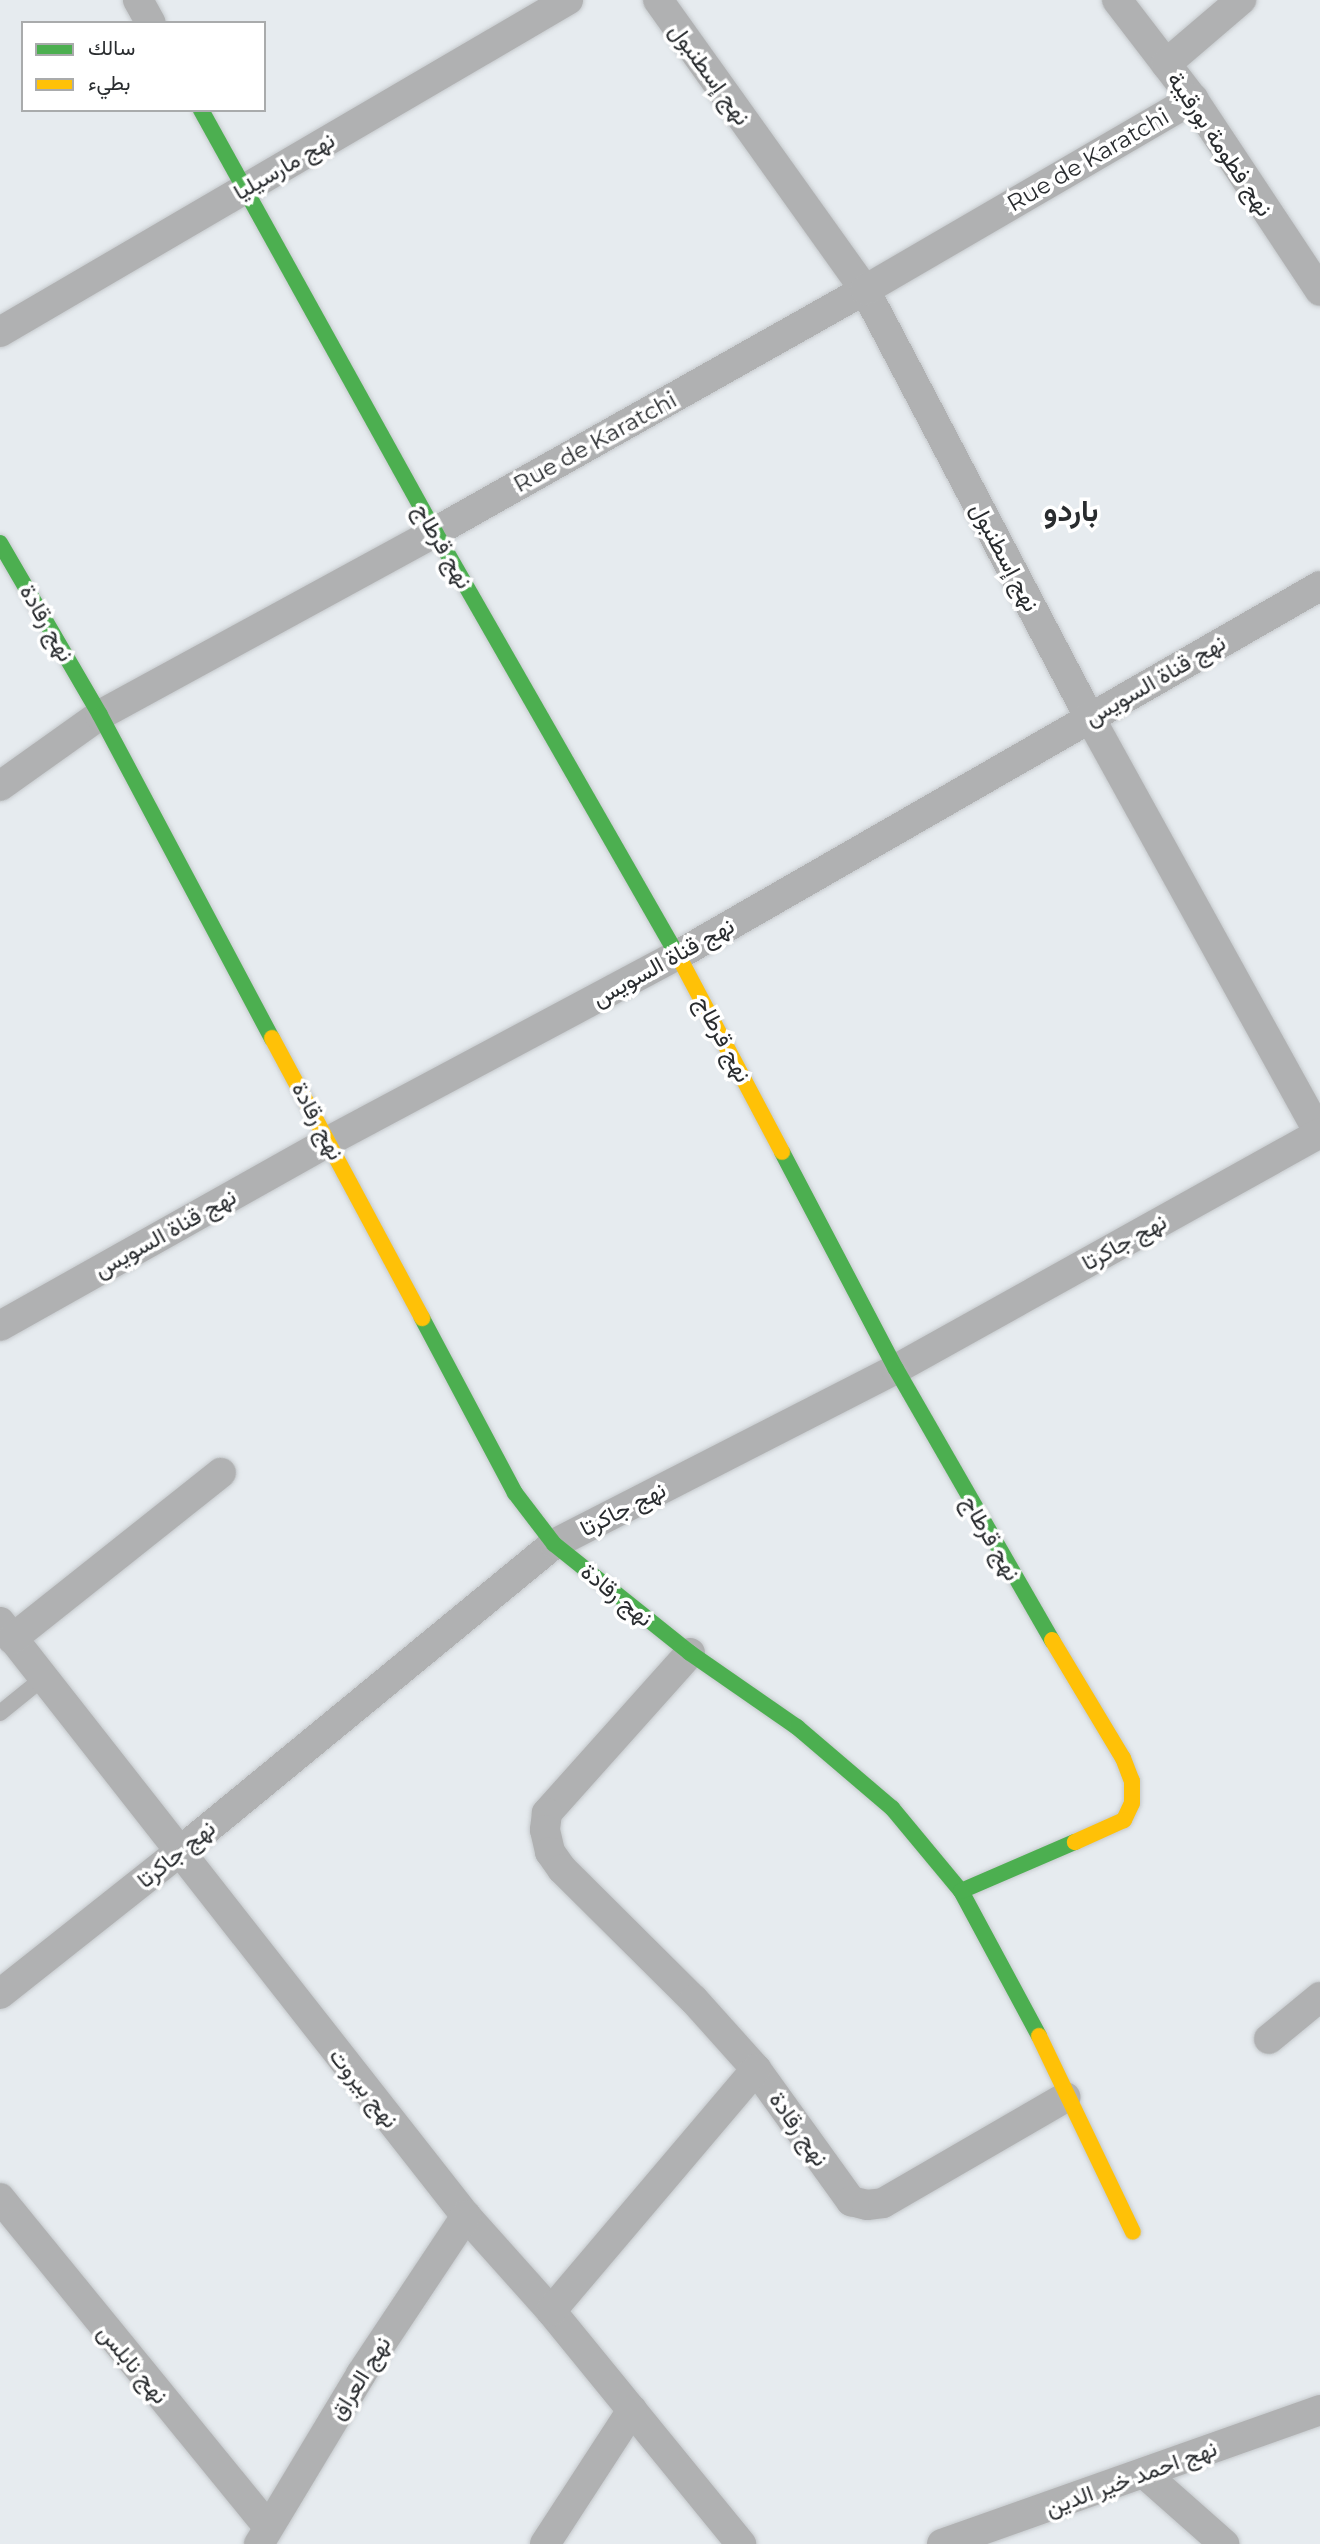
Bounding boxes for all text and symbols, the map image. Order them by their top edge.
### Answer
street label: نهج إسطنبول [664,18,756,130]
legend [21,21,266,112]
text: سالك [88,35,135,60]
street label: نهج فطومة بورقيبة [1161,66,1279,222]
text: بطيء [88,70,131,95]
street label: Rue de Karatchi [1002,102,1174,218]
street label: نهج مارسيليا [228,126,340,206]
street label: Rue de Karatchi [509,386,681,498]
district label: باردو [1044,493,1098,529]
street label: نهج قرطاج [408,498,478,594]
street label: نهج إسطنبول [965,498,1045,616]
street label: نهج رقادة [14,580,80,666]
street label: نهج قناة السويس [1080,629,1230,731]
street label: نهج قناة السويس [587,912,739,1012]
street label: نهج قرطاج [689,991,757,1087]
street label: نهج رقادة [286,1077,350,1165]
street label: نهج قناة السويس [89,1183,241,1283]
street label: نهج جاكرتا [1077,1208,1171,1276]
street label: نهج جاكرتا [576,1476,670,1542]
street label: نهج قرطاج [956,1490,1026,1586]
street label: نهج رقادة [576,1558,658,1632]
street label: نهج جاكرتا [131,1814,221,1894]
street label: نهج بيروت [323,2043,405,2133]
street label: نهج رقادة [763,2087,835,2171]
street label: نهج نابلس [92,2319,174,2409]
street label: نهج العراق [324,2331,396,2425]
street label: نهج احمد خير الدين [1042,2434,1220,2522]

